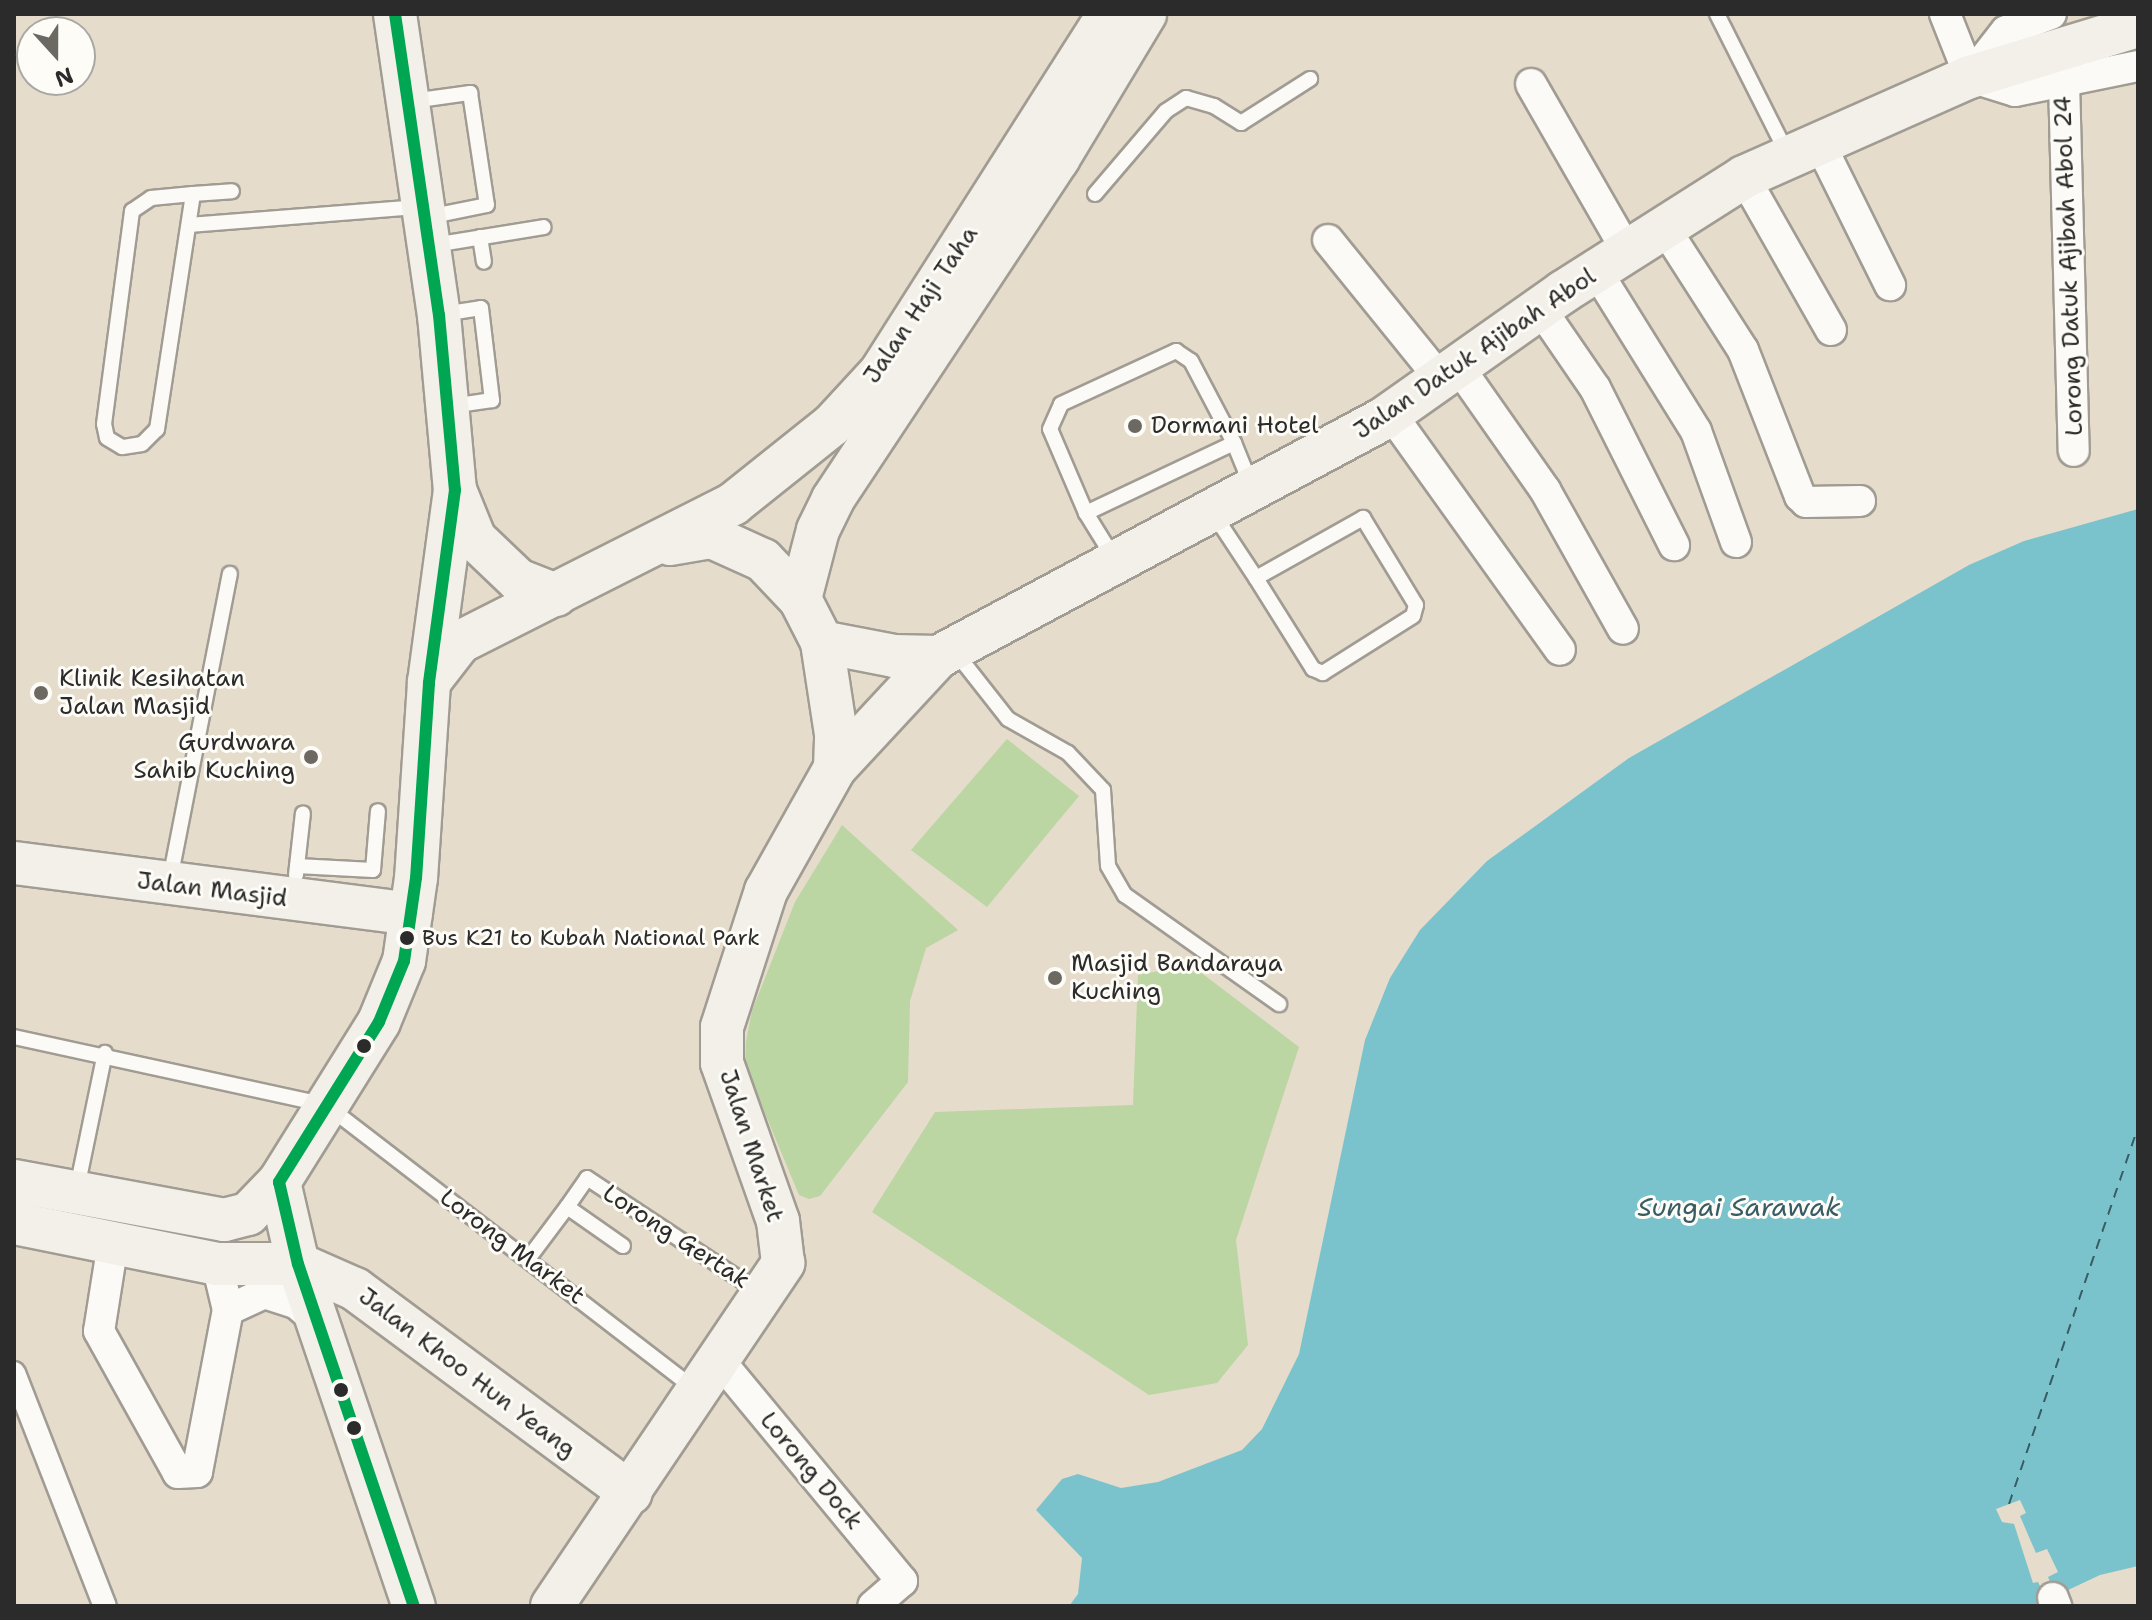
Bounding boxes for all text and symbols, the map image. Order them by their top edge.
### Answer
north arrow [16,16,96,96]
text: N [51,60,77,94]
street label: Lorong Datuk Ajibah Abol 24 [2049,95,2089,437]
street label: Jalan Haji Taha [858,221,984,389]
street label: Jalan Datuk Ajibah Abol [1349,262,1601,446]
place label: Dormani Hotel [1151,412,1319,440]
marker: Dormani Hotel [1126,417,1144,435]
place label: Klinik Kesihatan Jalan Masjid [59,665,245,721]
marker: Klinik Kesihatan Jalan Masjid [30,682,52,704]
place label: Gurdwara Sahib Kuching [134,729,295,785]
marker: Gurdwara Sahib Kuching [302,748,320,766]
street label: Jalan Masjid [135,866,289,914]
place label: Bus K21 to Kubah National Park [422,925,760,951]
marker: Bus K21 to Kubah National Park [399,930,415,946]
place label: Masjid Bandaraya Kuching [1071,950,1283,1006]
marker: Masjid Bandaraya Kuching [1046,969,1064,987]
unlabelled marker [356,1038,372,1054]
street label: Jalan Market [713,1066,789,1226]
street label: Lorong Gertak [597,1179,755,1295]
street label: Lorong Market [434,1183,590,1311]
water label: Sungai Sarawak [1638,1191,1840,1223]
street label: Jalan Khoo Hun Yeang [353,1282,581,1464]
unlabelled marker [333,1382,349,1398]
street label: Lorong Dock [754,1406,868,1536]
unlabelled marker [346,1420,362,1436]

